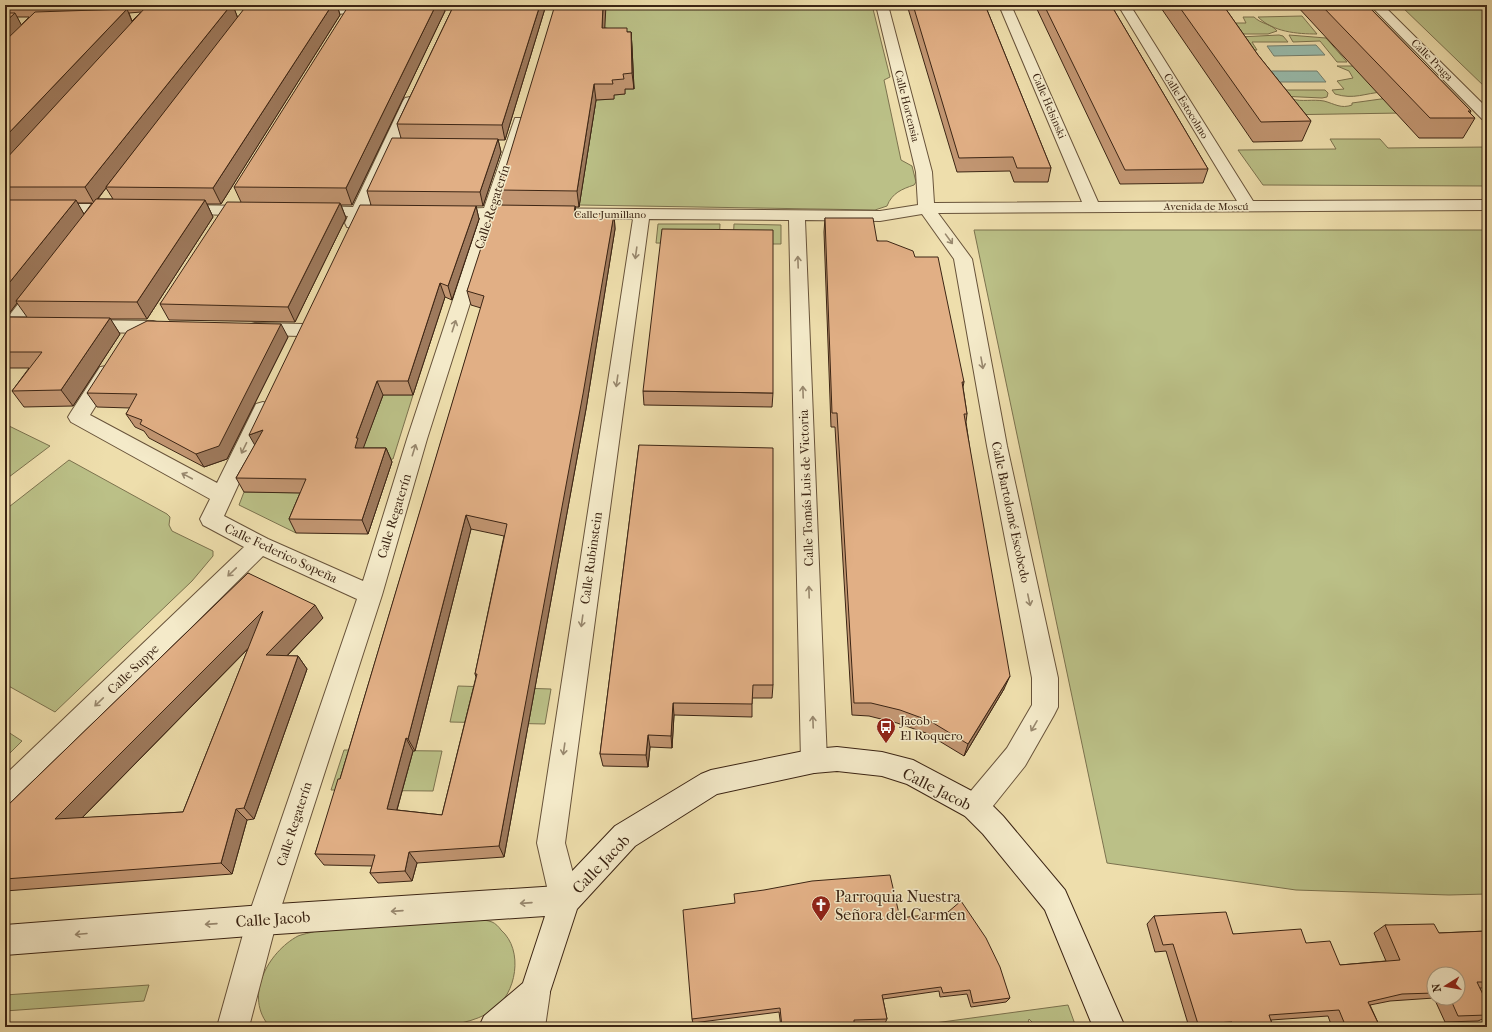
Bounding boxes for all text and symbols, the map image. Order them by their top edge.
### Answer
street label: Calle Praga [1408,36,1456,84]
street label: Calle Hortensia [892,69,922,144]
street label: Calle Helsinski [1029,71,1069,141]
street label: Calle Estocolmo [1161,71,1212,141]
street label: Calle Regaterín [471,163,513,251]
street label: Avenida de Moscú [1162,200,1249,213]
street label: Calle Jumillano [574,208,646,221]
one-way arrow [944,234,953,245]
one-way arrow [632,246,640,259]
one-way arrow [795,256,802,269]
one-way arrow [451,320,458,333]
one-way arrow [978,356,986,369]
one-way arrow [613,374,621,387]
one-way arrow [800,386,807,399]
street label: Calle Tomás Luis de Victoria [796,408,816,567]
street label: Calle Bartolomé Escobedo [989,440,1033,584]
one-way arrow [240,442,247,454]
one-way arrow [411,444,418,457]
street label: Calle Regaterín [374,471,414,560]
one-way arrow [181,472,193,479]
street label: Calle Rubinstein [577,510,605,605]
street label: Calle Federico Sopeña [222,520,341,586]
one-way arrow [227,568,237,577]
one-way arrow [805,586,813,599]
one-way arrow [1025,593,1033,606]
one-way arrow [578,614,586,627]
street label: Calle Suppe [104,640,162,697]
one-way arrow [94,697,104,707]
place label: Jacob - El Roquero [899,713,963,743]
one-way arrow [809,716,817,729]
bus stop icon: Jacob - El Roquero [875,716,897,744]
one-way arrow [1030,720,1038,732]
one-way arrow [560,743,568,756]
street label: Calle Jacob [899,764,975,814]
street label: Calle Regaterín [273,780,315,868]
street label: Calle Jacob [568,830,634,898]
place label: Parroquia Nuestra Señora del Carmen [835,887,967,924]
church icon: Parroquia Nuestra Señora del Carmen [810,894,832,922]
one-way arrow [520,899,533,906]
street label: Calle Jacob [235,907,311,931]
one-way arrow [391,908,404,915]
one-way arrow [205,920,218,927]
one-way arrow [75,930,88,937]
north arrow [1426,966,1466,1006]
text: N [1429,982,1444,993]

